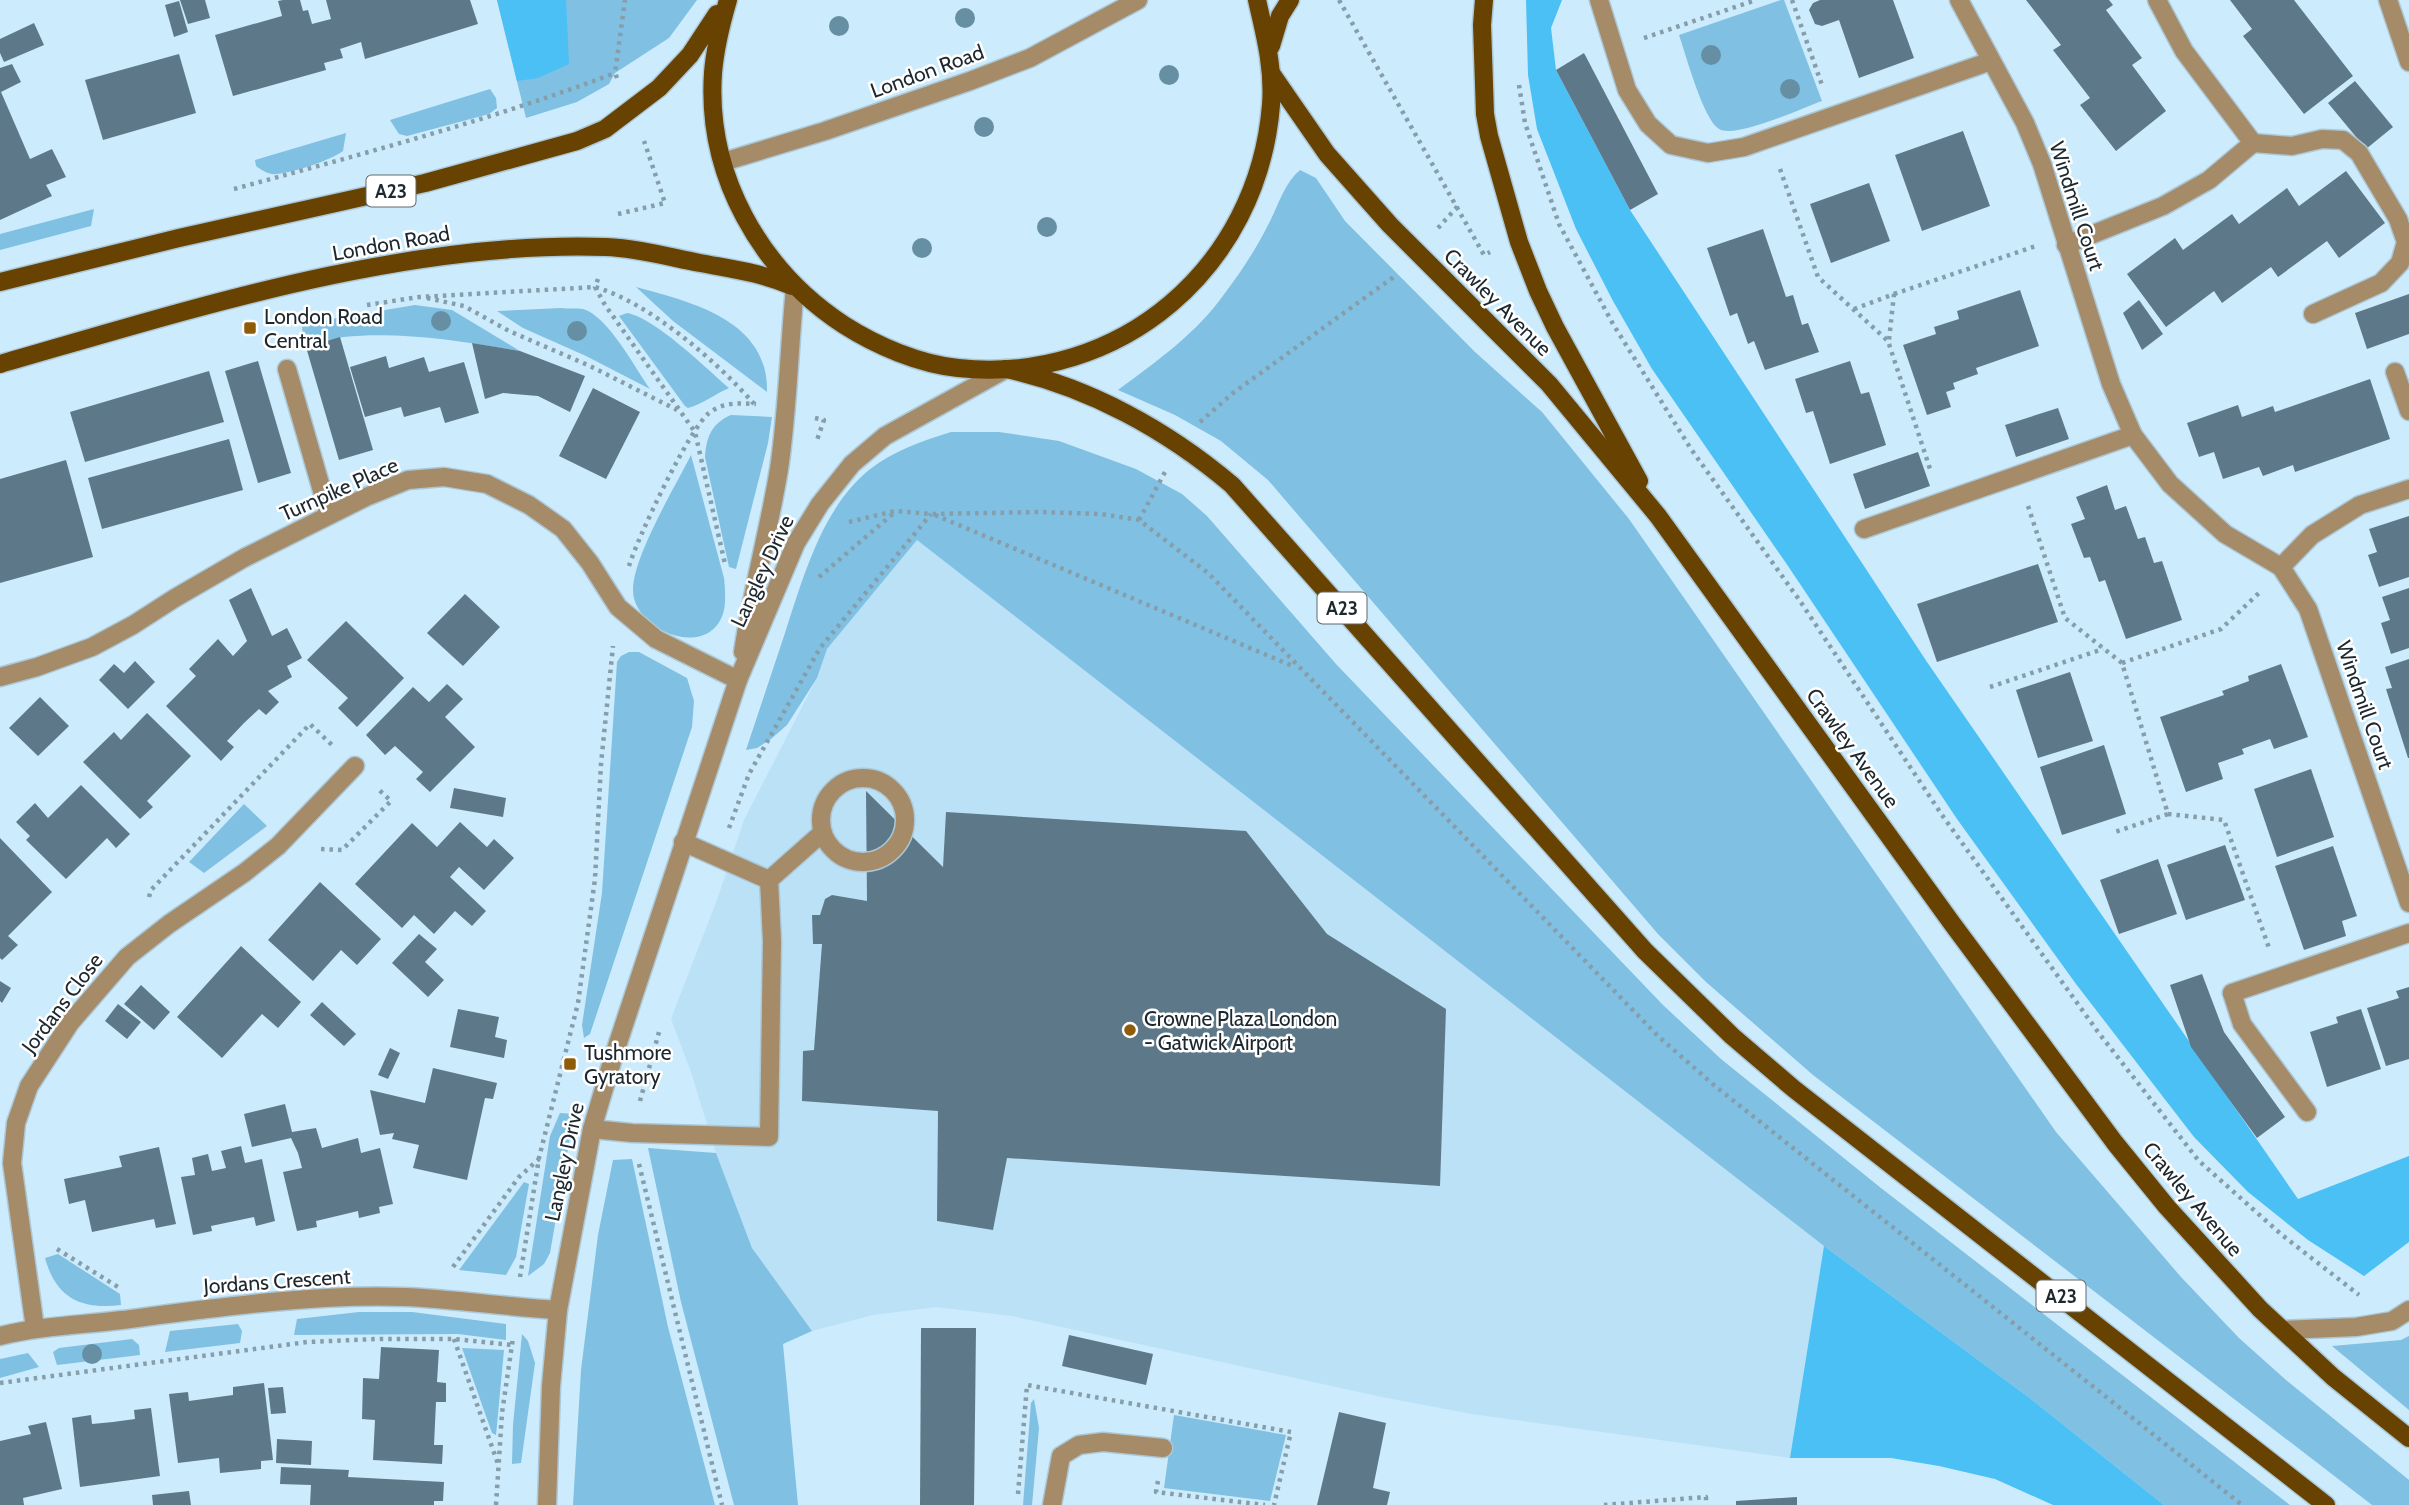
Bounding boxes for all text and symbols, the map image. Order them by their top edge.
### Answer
street label: London Road [867,39,987,103]
street label: Windmill Court [2044,138,2110,274]
road number: A23 [366,176,416,206]
street label: London Road [330,220,452,266]
street label: Crawley Avenue [1439,243,1557,361]
place label: London Road Central [264,304,383,353]
marker: London Road Central [242,320,258,336]
street label: Turnpike Place [276,452,402,526]
street label: Langley Drive [725,511,799,631]
road number: A23 [1318,593,1366,624]
street label: Windmill Court [2331,638,2399,772]
street label: Crawley Avenue [1801,683,1905,813]
street label: Jordans Close [16,948,108,1059]
place label: Crowne Plaza London - Gatwick Airport [1144,1006,1337,1055]
marker: Crowne Plaza London - Gatwick Airport [1122,1022,1138,1038]
place label: Tushmore Gyratory [584,1040,672,1089]
marker: Tushmore Gyratory [562,1056,578,1072]
street label: Langley Drive [539,1100,589,1224]
street label: Crawley Avenue [2138,1137,2248,1262]
street label: Jordans Crescent [202,1263,351,1299]
road number: A23 [2036,1280,2086,1312]

